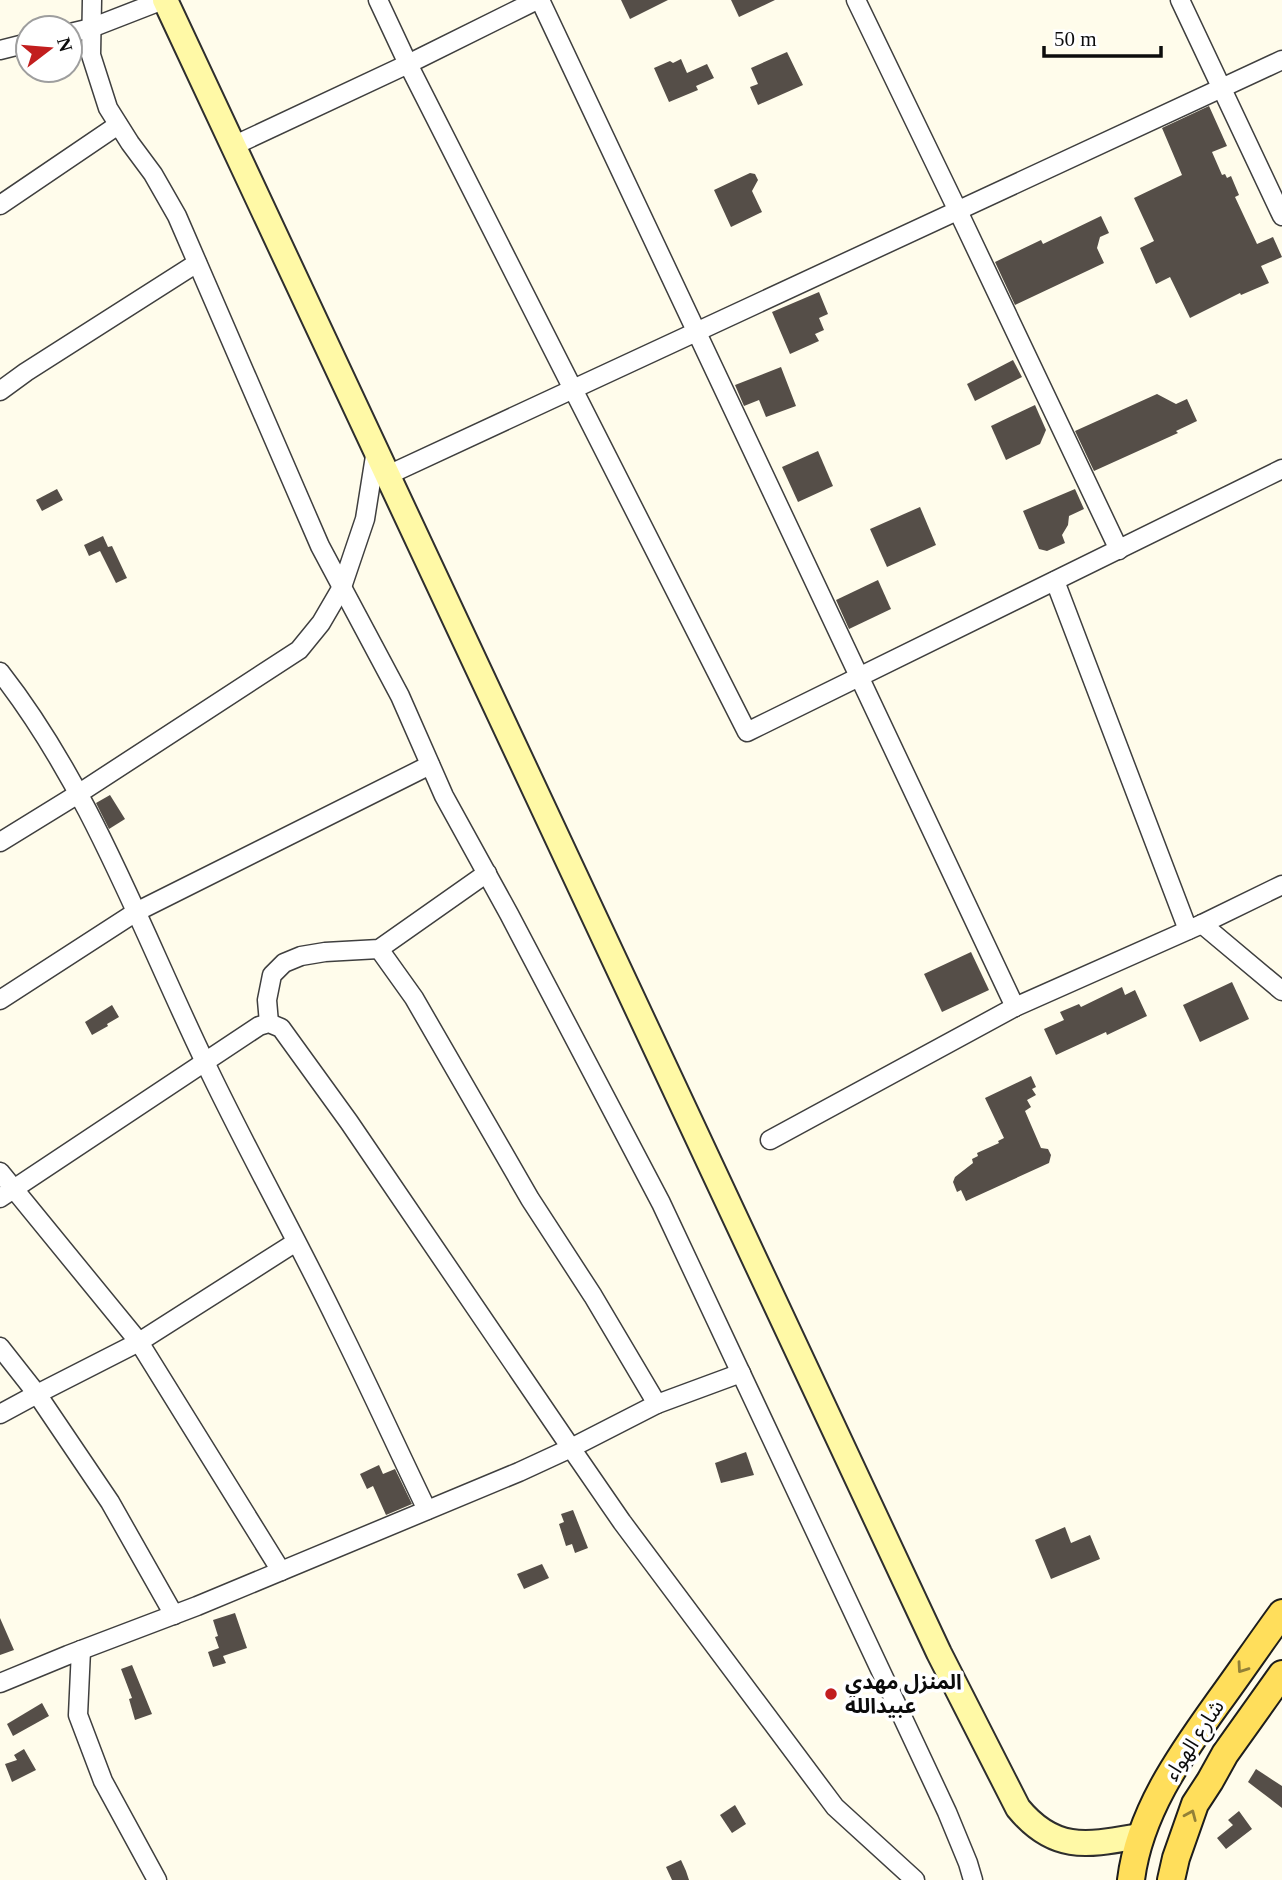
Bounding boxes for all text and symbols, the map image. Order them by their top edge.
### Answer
north arrow [14,14,84,84]
scale bar [1044,14,1161,58]
text: 50 m [1054,27,1097,51]
text: N [53,35,77,54]
one-way arrow [1238,1660,1251,1673]
place label: المنزل مهدي عبيدالله [845,1670,962,1718]
marker: المنزل مهدي عبيدالله [823,1686,839,1702]
street label: شارع الهواء [1159,1695,1231,1786]
one-way arrow [1182,1809,1196,1821]

